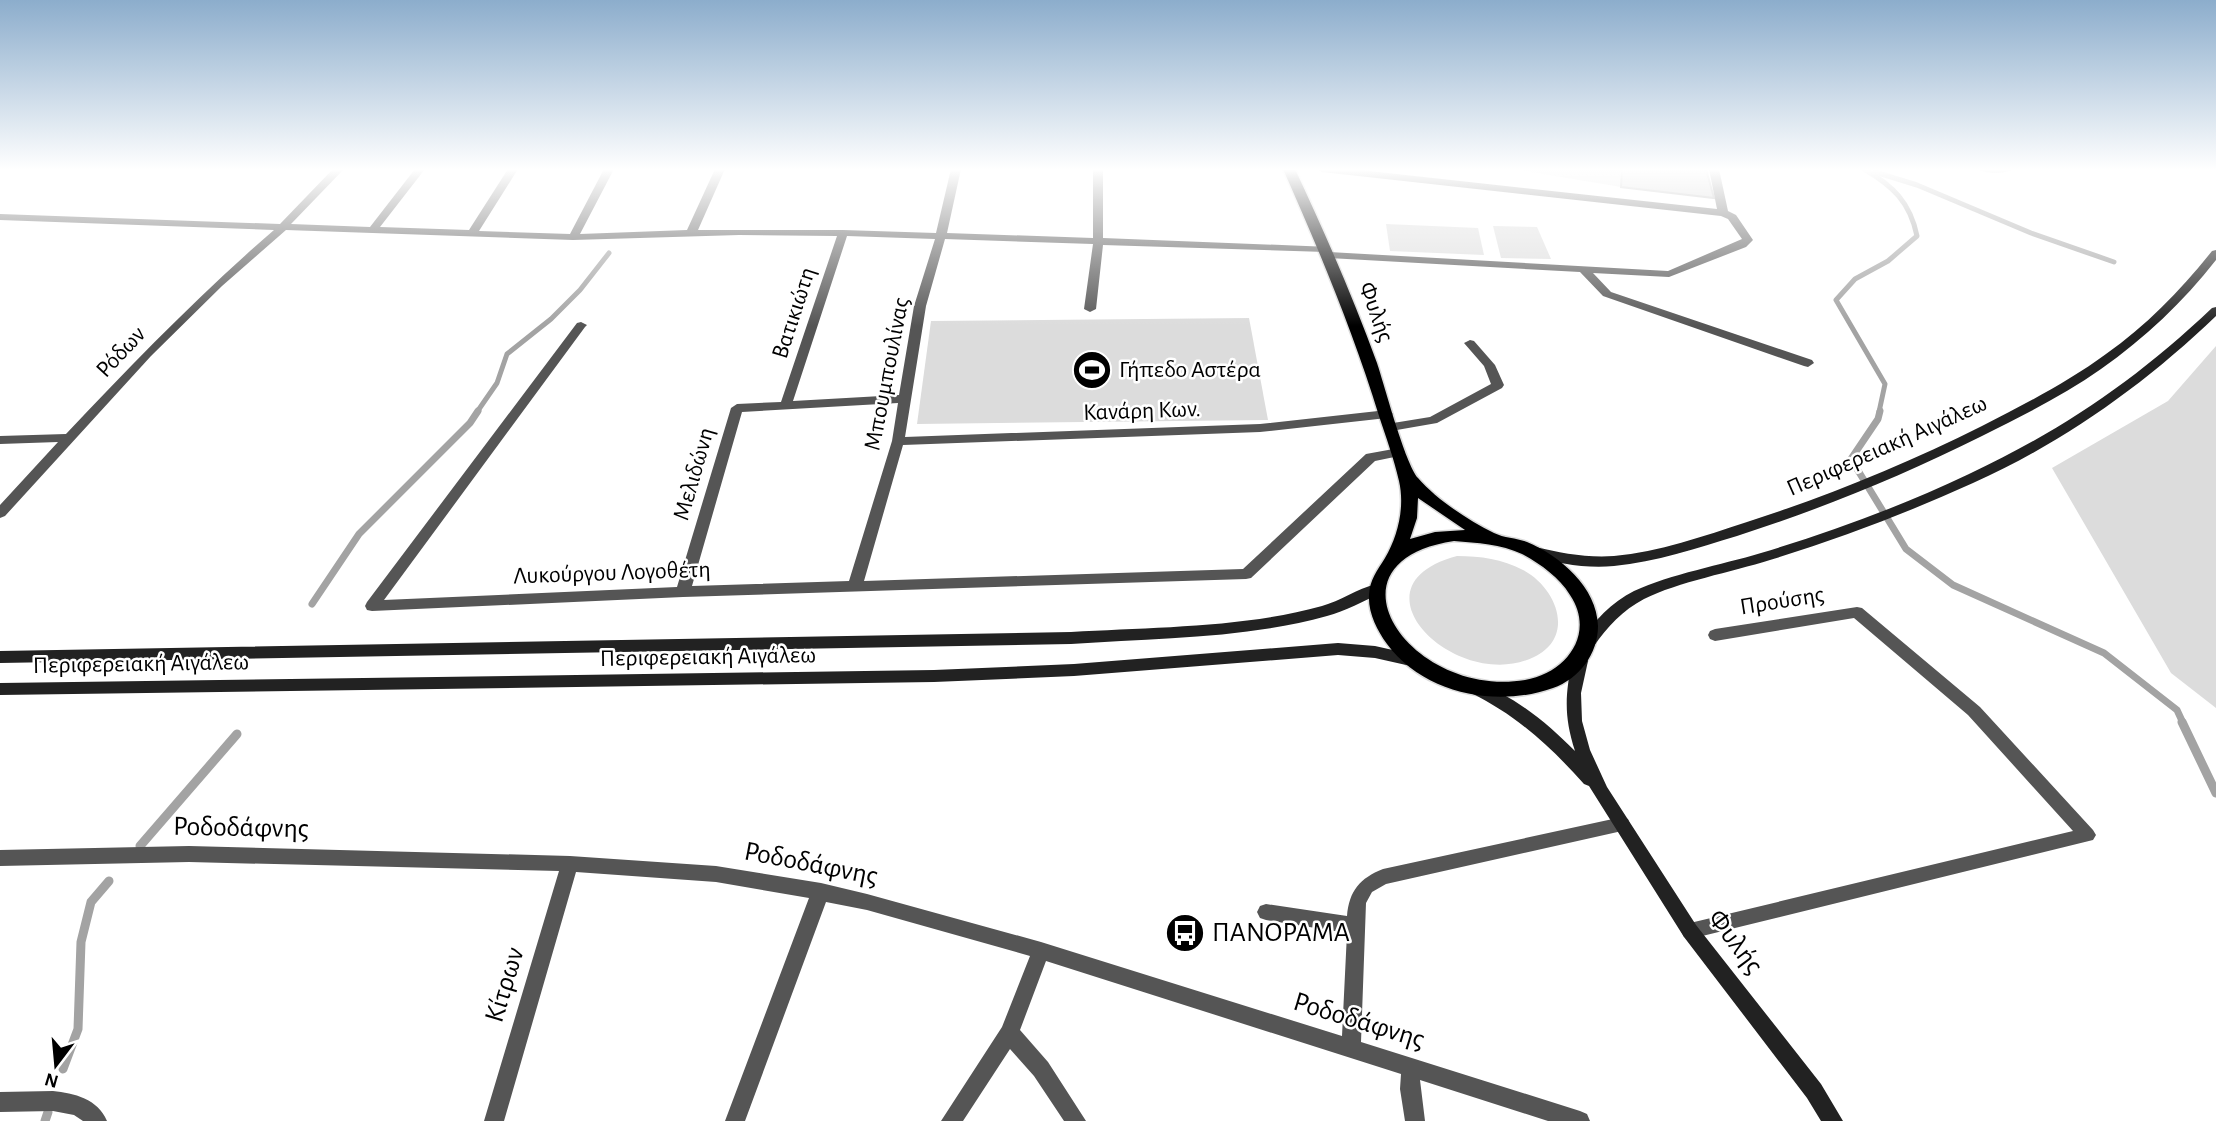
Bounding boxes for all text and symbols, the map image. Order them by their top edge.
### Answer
street label: Βατικιώτη [768,264,820,362]
street label: Φυλής [1354,279,1398,345]
street label: Μπουμπουλίνας [860,295,914,453]
street label: Ρόδων [92,322,150,382]
sports icon: Γήπεδο Αστέρα [1071,349,1113,391]
place label: Γήπεδο Αστέρα [1119,358,1261,382]
street label: Περιφερειακή Αιγάλεω [1783,391,1991,501]
street label: Κανάρη Κων. [1083,397,1201,425]
street label: Μελιδώνη [669,425,719,523]
street label: Λυκούργου Λογοθέτη [513,558,711,588]
street label: Προύσης [1738,583,1826,619]
street label: Περιφερειακή Αιγάλεω [600,643,816,671]
street label: Περιφερειακή Αιγάλεω [33,650,249,678]
street label: Ροδοδάφνης [173,813,309,843]
street label: Ροδοδάφνης [742,837,880,891]
street label: Φυλής [1702,905,1768,979]
bus stop icon: ΠΑΝΟΡΑΜΑ [1164,912,1206,954]
place label: ΠΑΝΟΡΑΜΑ [1212,919,1350,947]
street label: Κίτρων [480,944,530,1026]
street label: Ροδοδάφνης [1290,988,1428,1054]
north arrow [21,1030,91,1100]
text: N [43,1069,61,1091]

